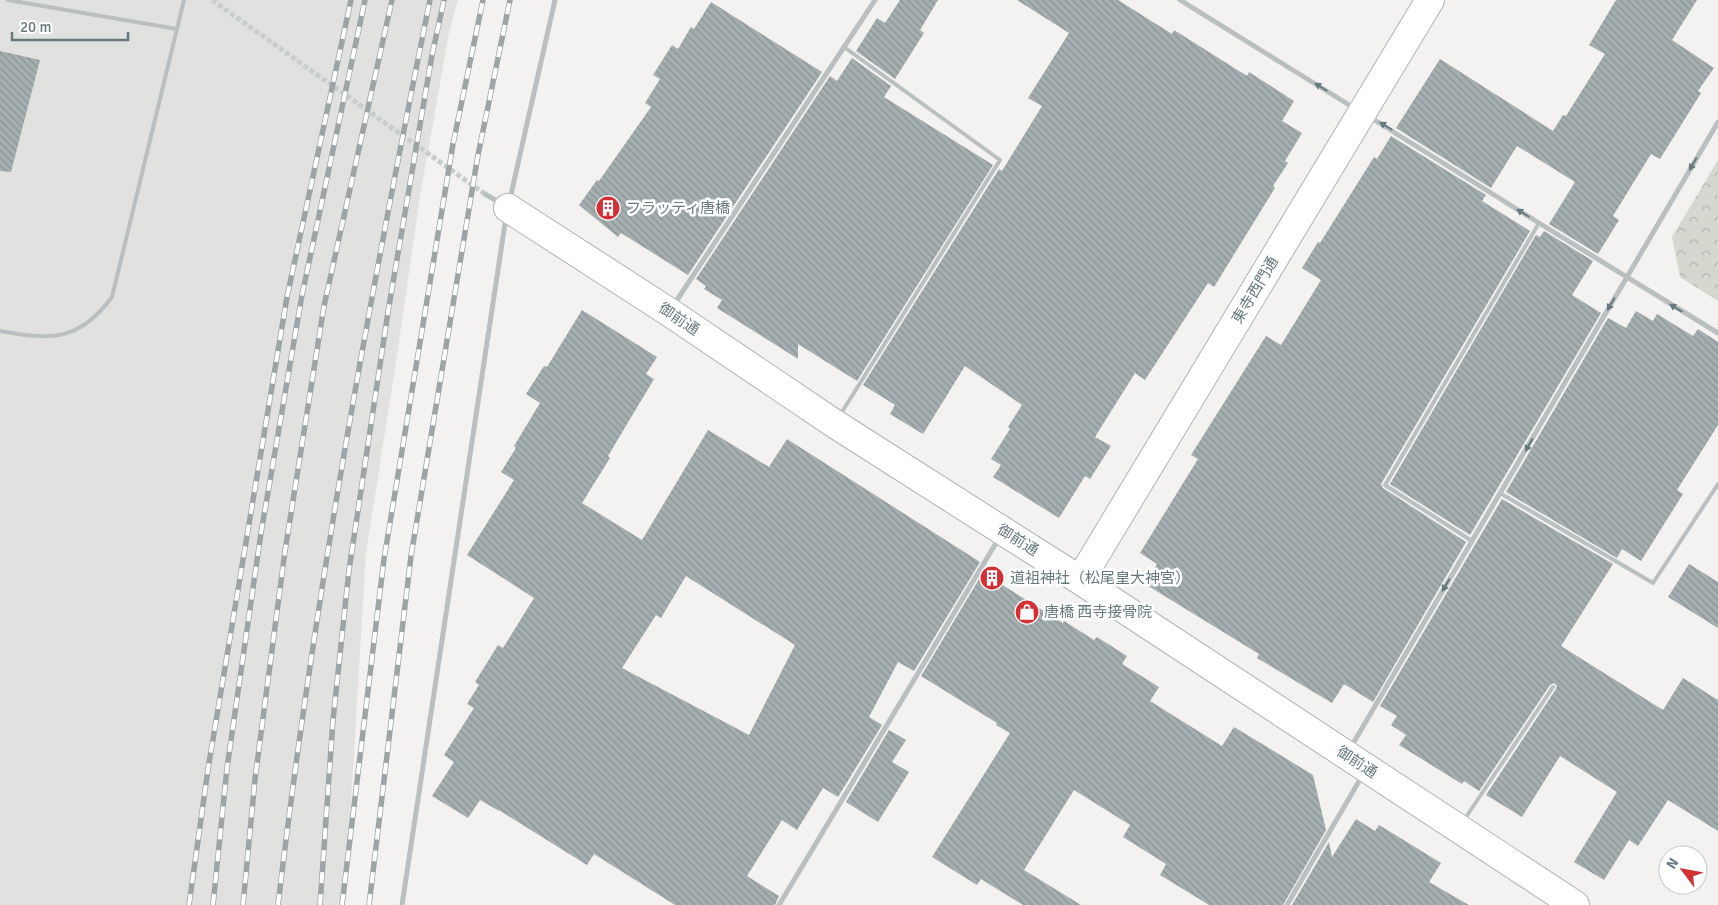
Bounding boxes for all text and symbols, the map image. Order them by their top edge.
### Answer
scale bar [12,10,129,42]
text: 20 m [20,18,51,36]
one-way arrow [1314,83,1327,92]
one-way arrow [1379,122,1393,131]
one-way arrow [1689,158,1698,171]
building icon: フラッティ唐橋 [595,195,621,221]
place label: フラッティ唐橋 [626,199,730,217]
one-way arrow [1517,209,1530,218]
street label: 東寺西門通 [1228,253,1282,327]
one-way arrow [1606,298,1615,311]
street label: 御前通 [655,299,703,339]
one-way arrow [1670,303,1683,313]
one-way arrow [1524,438,1533,451]
street label: 御前通 [994,520,1042,560]
building icon: 道祖神社（松尾皇大神宮） [979,565,1005,591]
place label: 道祖神社（松尾皇大神宮） [1010,569,1190,587]
one-way arrow [1442,578,1451,591]
shop icon: 唐橋 西寺接骨院 [1014,599,1040,625]
place label: 唐橋 西寺接骨院 [1044,603,1152,621]
street label: 御前通 [1333,742,1381,782]
north arrow [1658,845,1708,895]
text: N [1663,855,1682,872]

